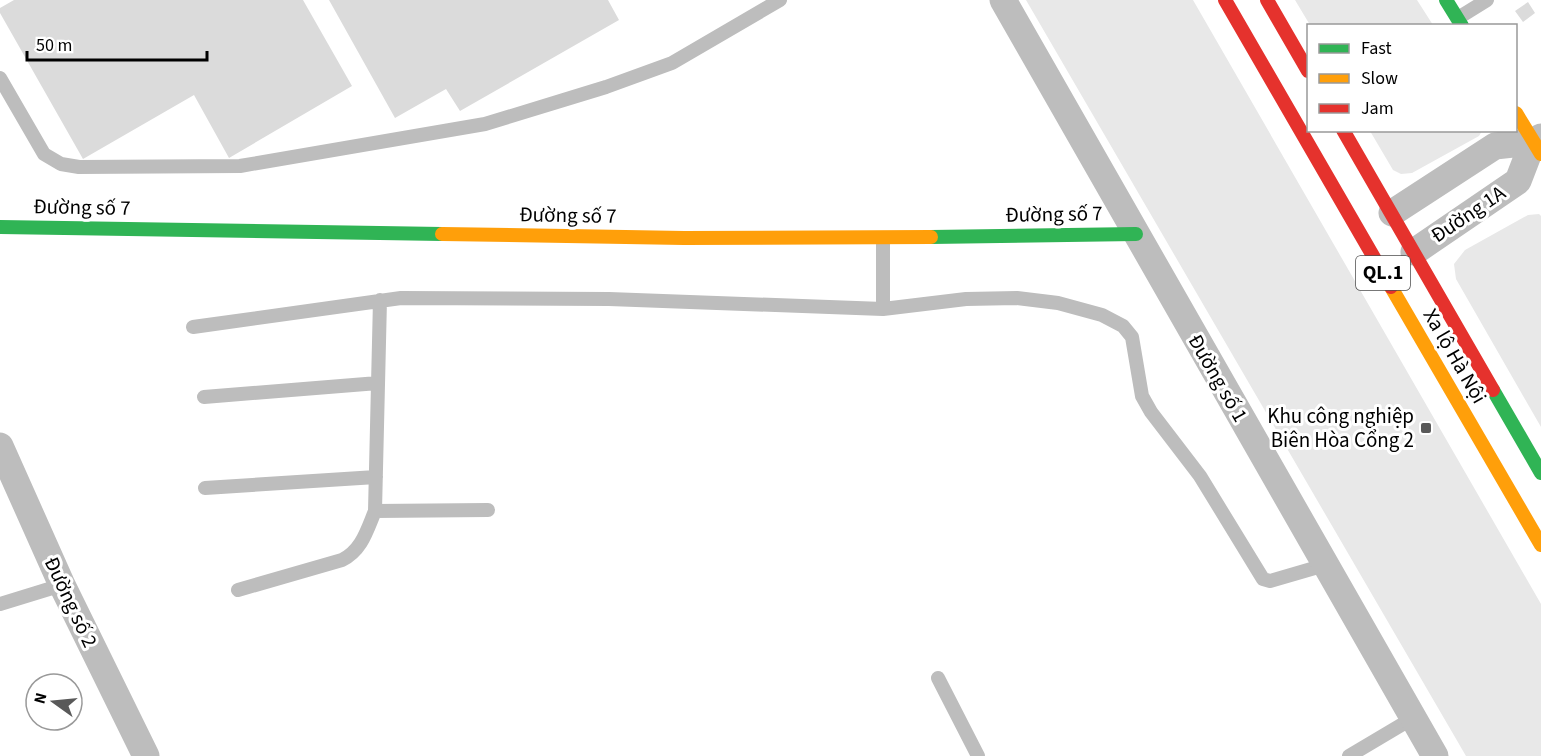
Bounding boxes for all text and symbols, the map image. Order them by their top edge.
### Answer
scale bar [27,24,207,62]
legend [1307,24,1517,132]
text: 50 m [36,33,72,58]
text: Fast [1361,36,1392,61]
text: Slow [1361,66,1398,91]
text: Jam [1361,96,1394,121]
street label: Đường 1A [1425,178,1512,250]
street label: Đường số 7 [33,191,131,223]
street label: Đường số 7 [1005,198,1103,230]
street label: Đường số 7 [519,199,617,231]
road number: QL.1 [1356,256,1410,290]
street label: Xa lộ Hà Nội [1416,303,1494,409]
street label: Đường số 1 [1181,328,1255,428]
place label: Khu công nghiệp Biên Hòa Cổng 2 [1267,401,1414,455]
marker: Khu công nghiệp Biên Hòa Cổng 2 [1419,421,1433,435]
street label: Đường số 2 [37,552,105,652]
north arrow [24,672,84,732]
text: N [28,690,52,706]

